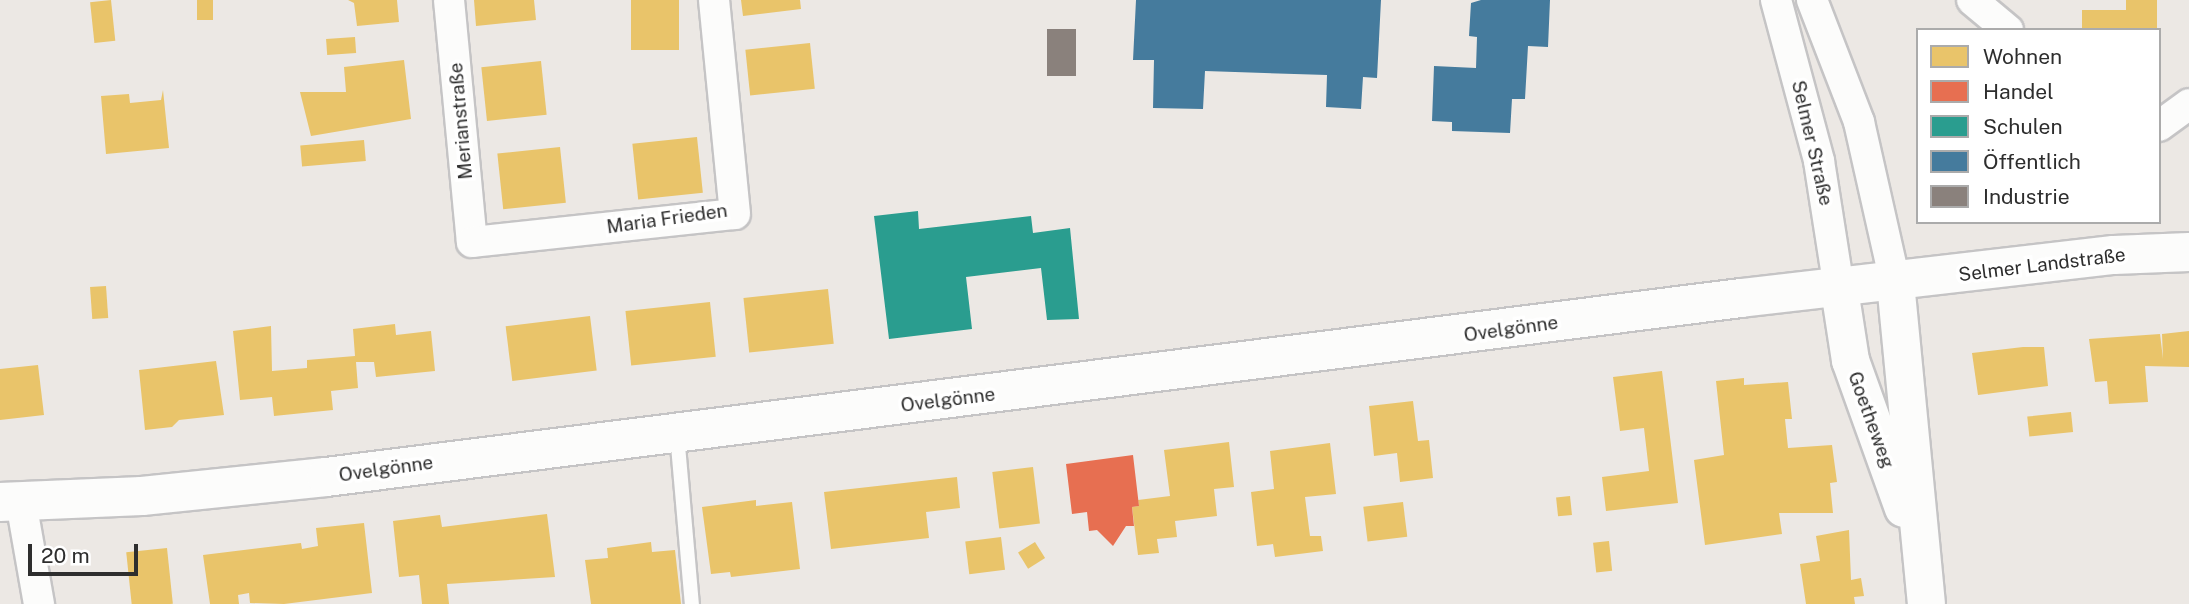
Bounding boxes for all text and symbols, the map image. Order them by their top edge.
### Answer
legend [1916,28,2161,224]
text: Wohnen [1983,44,2062,69]
street label: Merianstraße [445,62,477,180]
street label: Selmer Straße [1787,78,1837,208]
text: Handel [1983,79,2054,104]
text: Schulen [1983,114,2063,139]
text: Öffentlich [1983,149,2081,174]
text: Industrie [1983,184,2070,209]
street label: Maria Frieden [605,199,729,239]
street label: Selmer Landstraße [1957,243,2127,287]
street label: Ovelgönne [1462,311,1560,347]
street label: Goetheweg [1843,369,1899,471]
street label: Ovelgönne [899,383,997,417]
street label: Ovelgönne [337,451,435,487]
scale bar [32,530,142,574]
text: 20 m [41,543,90,568]

